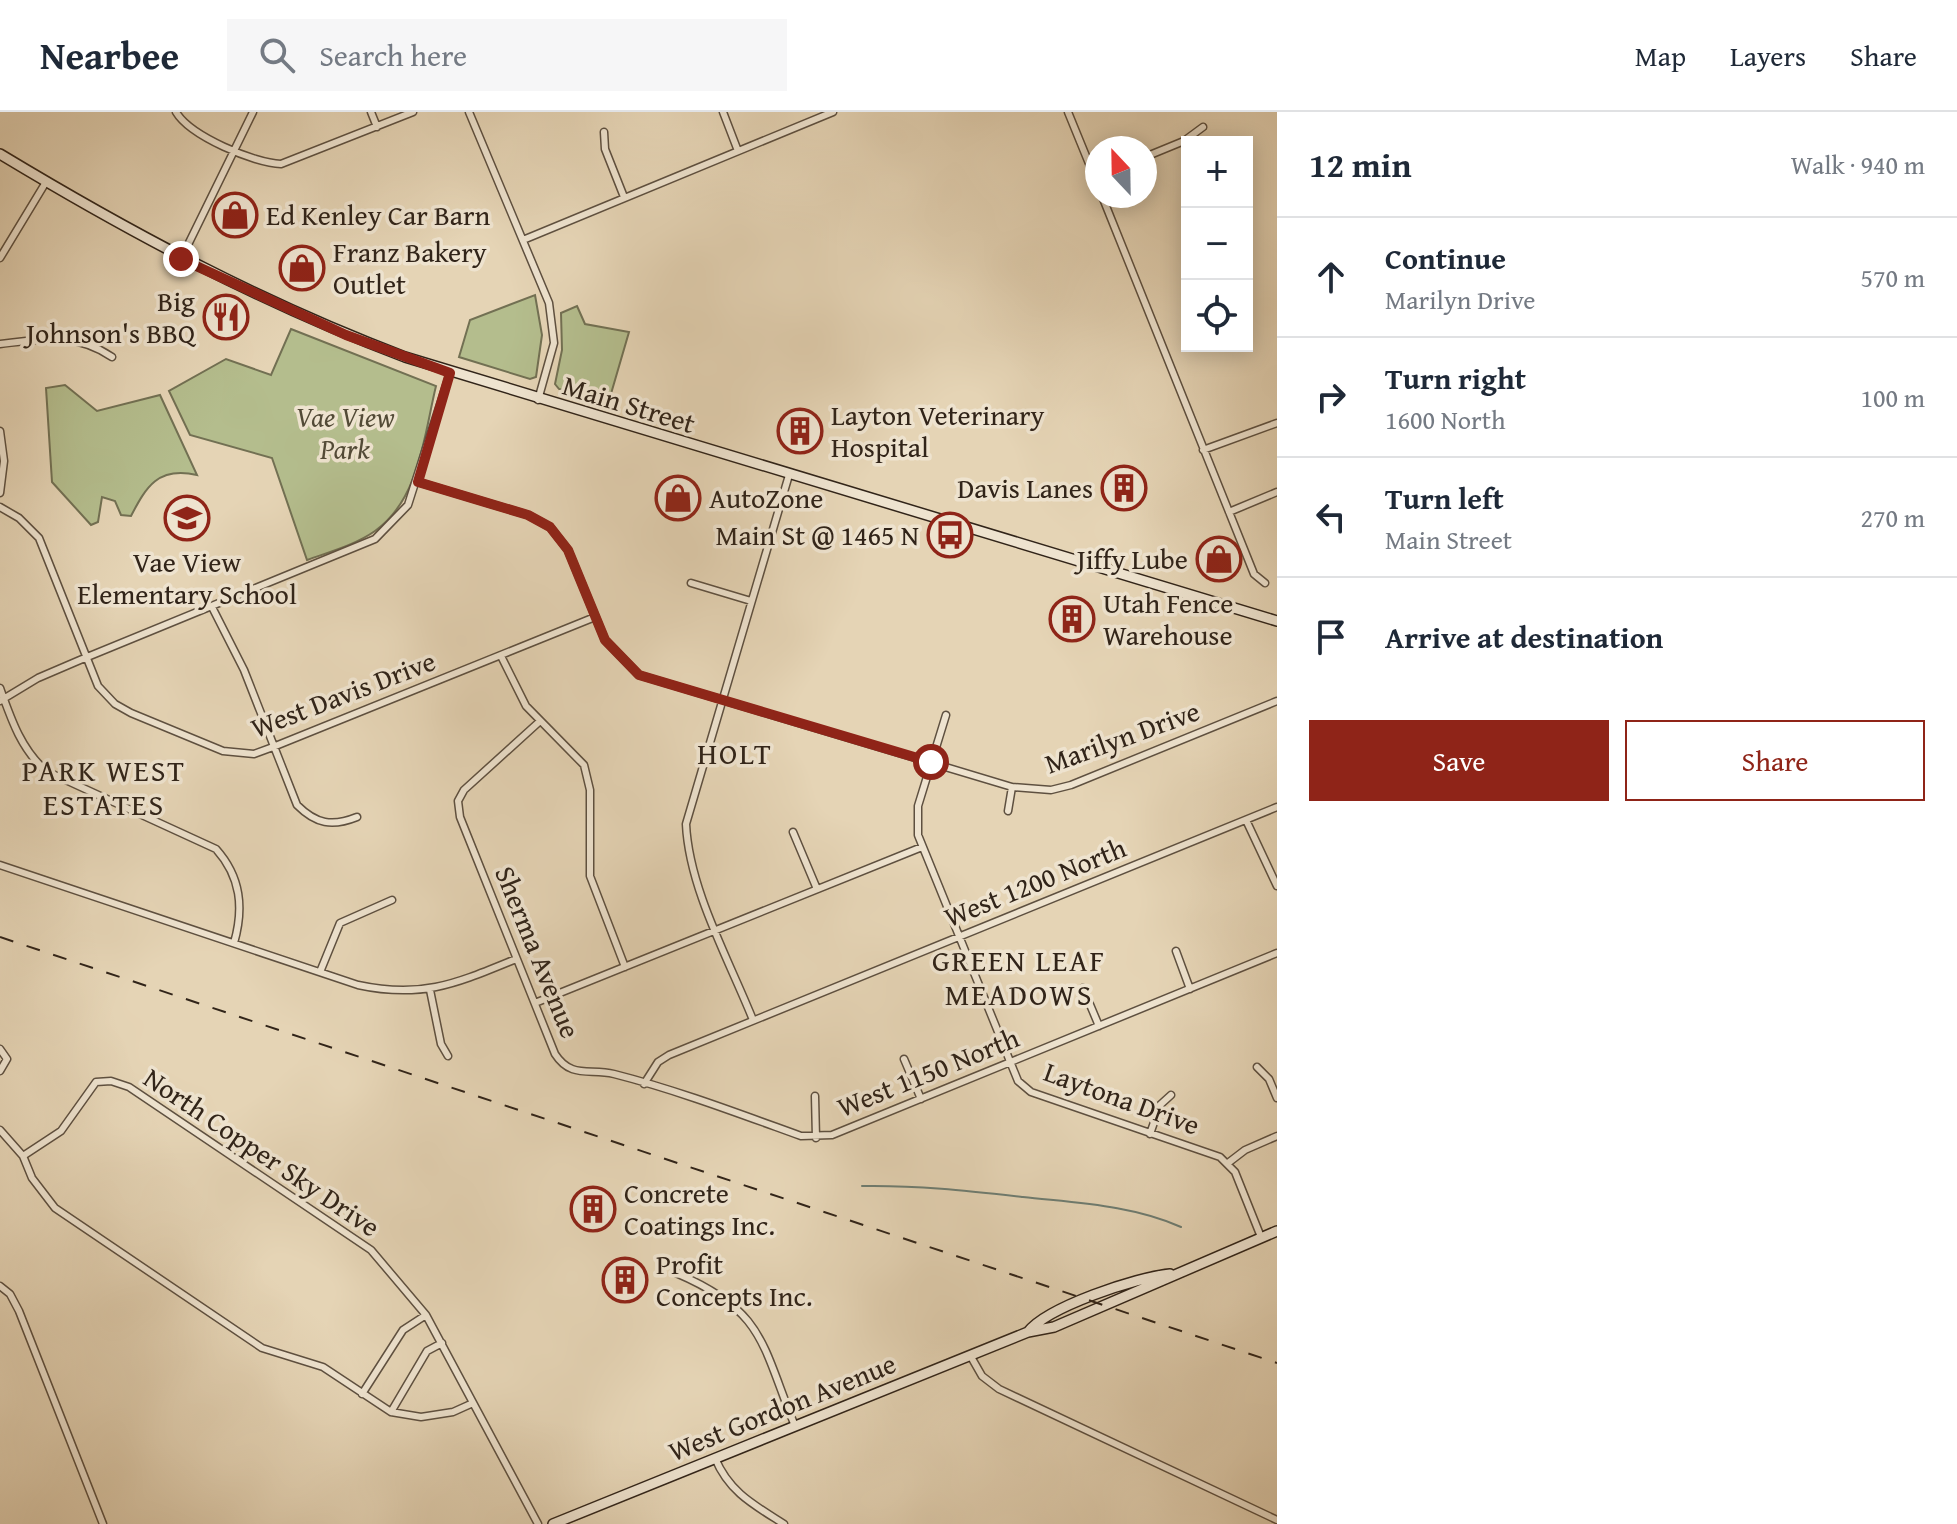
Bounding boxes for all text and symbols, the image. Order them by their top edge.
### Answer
search box [227,19,787,91]
text: Nearbee [40,27,179,83]
icon: search [255,33,299,77]
text: Search here [319,33,467,77]
text: Map [1635,35,1686,76]
text: Layers [1730,35,1806,76]
text: Share [1850,35,1917,76]
north arrow [1085,136,1157,208]
map controls [1181,136,1253,352]
button: + [1181,136,1253,208]
text: 12 min [1309,140,1411,189]
text: Walk · 940 m [1791,145,1925,184]
shop icon: Ed Kenley Car Barn [211,191,259,239]
place label: Ed Kenley Car Barn [266,194,491,235]
button: − [1181,208,1253,280]
place label: Franz Bakery Outlet [333,231,487,304]
text: Continue [1385,236,1506,280]
route end [163,241,199,277]
shop icon: Franz Bakery Outlet [278,244,326,292]
icon: ahead [1309,255,1353,299]
text: 570 m [1860,258,1925,297]
place label: Big Johnson's BBQ [23,280,197,353]
button: locate [1181,280,1253,352]
text: Marilyn Drive [1385,280,1536,319]
restaurant icon: Big Johnson's BBQ [202,293,250,341]
text: Turn right [1385,356,1526,400]
street label: Main Street [558,364,701,443]
icon: right [1309,375,1353,419]
text: 100 m [1860,378,1925,417]
place label: Layton Veterinary Hospital [831,394,1045,467]
park label: Vae View Park [296,396,394,469]
text: 1600 North [1385,400,1506,439]
building icon: Layton Veterinary Hospital [776,407,824,455]
building icon: Davis Lanes [1100,464,1148,512]
place label: Davis Lanes [957,467,1093,508]
shop icon: AutoZone [654,474,702,522]
text: Turn left [1385,476,1504,520]
place label: AutoZone [709,477,823,518]
school or university icon: Vae View Elementary School [163,494,211,542]
icon: left [1309,495,1353,539]
text: 270 m [1860,498,1925,537]
bus stop icon: Main St @ 1465 N [926,511,974,559]
place label: Main St @ 1465 N [716,514,919,555]
text: Main Street [1385,520,1512,559]
shop icon: Jiffy Lube [1195,535,1243,583]
place label: Jiffy Lube [1074,538,1188,579]
place label: Vae View Elementary School [77,541,297,614]
place label: Utah Fence Warehouse [1103,582,1233,655]
building icon: Utah Fence Warehouse [1048,595,1096,643]
icon: arrive [1309,615,1353,659]
text: Arrive at destination [1385,615,1663,659]
street label: West Davis Drive [245,639,441,748]
street label: Marilyn Drive [1039,690,1205,784]
button: Save [1309,720,1609,801]
button: Share [1625,720,1925,801]
district label: HOLT [697,731,773,775]
route start [913,744,949,780]
district label: PARK WEST ESTATES [22,748,186,826]
street label: West 1200 North [938,826,1132,937]
street label: Sherma Avenue [485,860,592,1044]
district label: GREEN LEAF MEADOWS [932,938,1106,1016]
street label: West 1150 North [831,1016,1025,1127]
street label: Laytona Drive [1039,1050,1206,1145]
street label: North Copper Sky Drive [136,1057,389,1246]
place label: Concrete Coatings Inc. [624,1172,775,1245]
building icon: Concrete Coatings Inc. [569,1185,617,1233]
place label: Profit Concepts Inc. [656,1243,813,1316]
building icon: Profit Concepts Inc. [601,1256,649,1304]
street label: West Gordon Avenue [662,1342,902,1471]

